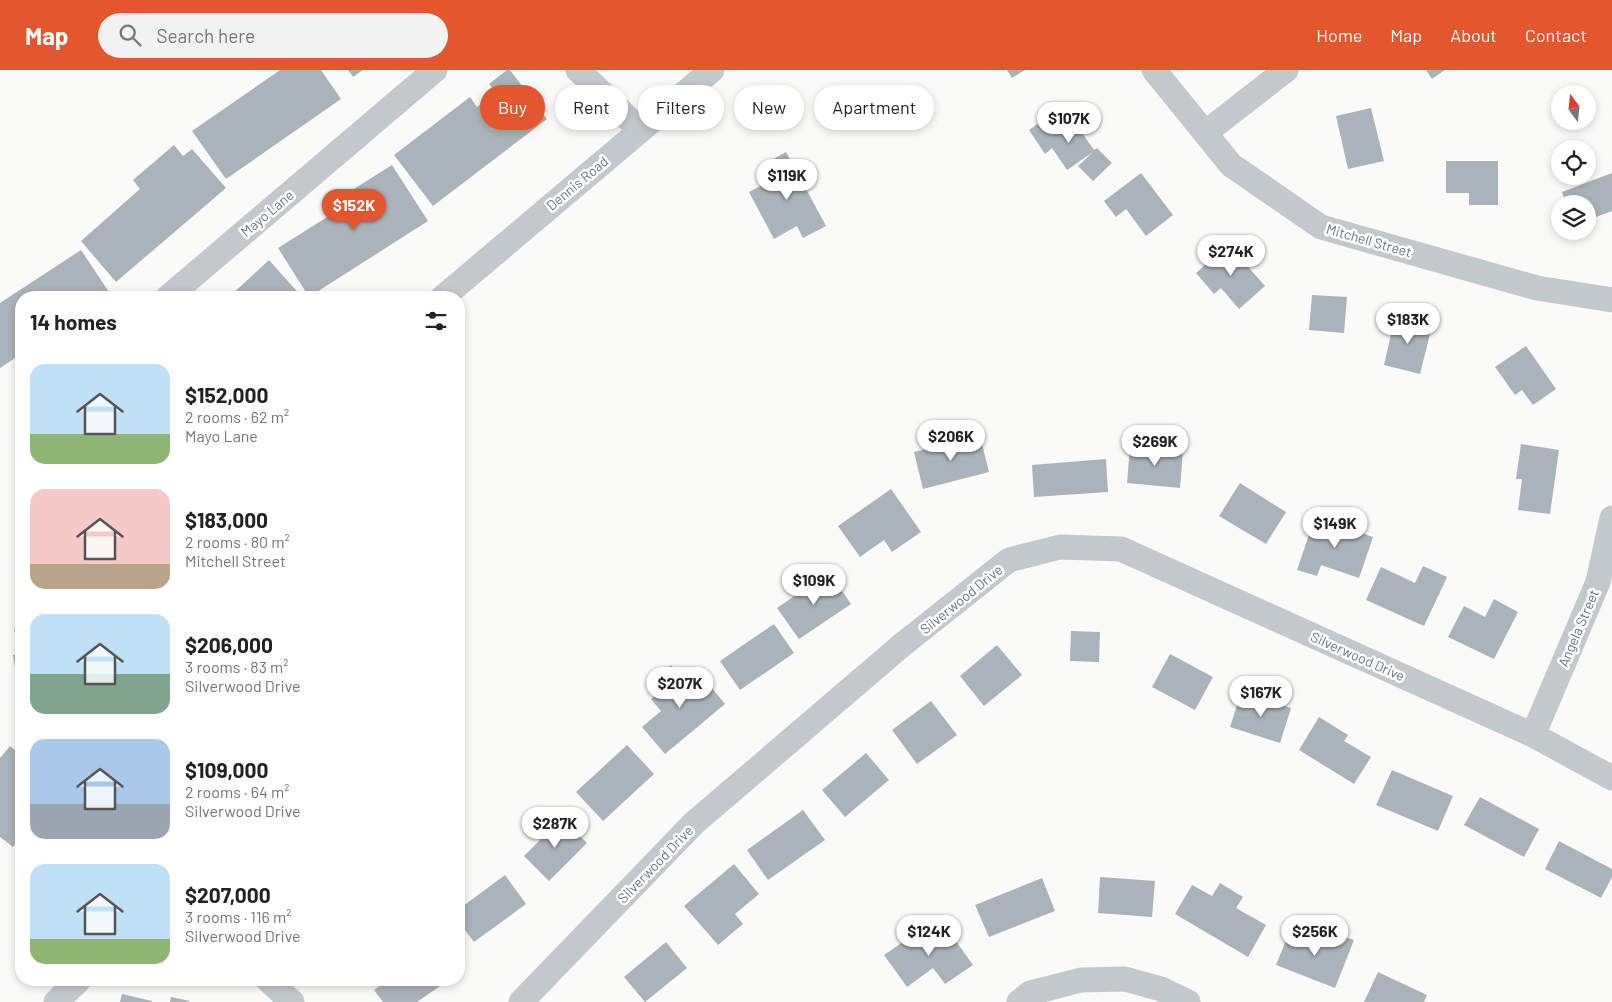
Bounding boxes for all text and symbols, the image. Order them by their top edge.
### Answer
search box [98,13,448,58]
text: Map [25,21,68,50]
icon: search [116,21,144,49]
text: Search here [156,24,255,47]
text: Home [1316,24,1362,46]
text: Map [1390,24,1422,46]
text: About [1450,24,1497,46]
text: Contact [1525,24,1587,46]
chip: Buy [480,85,545,130]
chip: Rent [555,85,628,130]
chip: Filters [638,85,724,130]
chip: New [734,85,804,130]
chip: Apartment [814,85,934,130]
north arrow [1551,85,1596,130]
map controls [1551,85,1596,240]
pin: $107K [1034,102,1104,144]
text: $107K [1048,108,1090,127]
button: locate [1551,140,1596,185]
street label: Dennis Road [543,152,611,214]
pin: $119K [752,158,822,201]
text: $119K [767,165,807,184]
street label: Mayo Lane [237,186,297,240]
pin: $152K [319,189,389,231]
text: $152K [333,195,375,214]
button: layers [1551,195,1596,240]
street label: Mitchell Street [1324,220,1414,260]
pin: $274K [1196,234,1266,277]
text: $274K [1208,241,1254,260]
pin: $183K [1373,302,1443,345]
icon: filters [422,307,450,335]
text: 14 homes [30,309,117,334]
text: $183K [1387,309,1429,328]
text: $152,000 [185,382,268,407]
icon: home [70,384,130,444]
text: 2 rooms · 62 m² [185,407,289,426]
pin: $206K [916,420,986,462]
pin: $269K [1120,424,1190,467]
text: Mayo Lane [185,426,258,445]
text: $206K [928,426,974,445]
text: $269K [1132,431,1178,450]
pin: $149K [1300,506,1370,549]
text: $183,000 [185,507,268,532]
icon: home [70,509,130,569]
text: $149K [1313,513,1357,532]
text: 2 rooms · 80 m² [185,532,290,551]
text: Mitchell Street [185,551,286,570]
street label: Silverwood Drive [916,561,1006,637]
pin: $109K [779,564,849,606]
text: $109K [793,570,835,589]
street label: Angela Street [1554,587,1602,669]
street label: Silverwood Drive [1308,628,1408,684]
text: $206,000 [185,632,273,657]
icon: home [70,634,130,694]
text: 3 rooms · 83 m² [185,657,289,676]
pin: $207K [645,666,715,709]
text: $207K [657,673,703,692]
text: Silverwood Drive [185,676,301,695]
pin: $167K [1226,676,1296,718]
text: $167K [1240,682,1282,701]
text: $109,000 [185,757,269,782]
icon: home [70,759,130,819]
text: 2 rooms · 64 m² [185,782,289,801]
text: Silverwood Drive [185,801,301,820]
pin: $287K [520,806,590,849]
text: $287K [533,813,577,832]
street label: Silverwood Drive [614,822,696,906]
text: $207,000 [185,882,271,907]
icon: home [70,884,130,944]
text: 3 rooms · 116 m² [185,907,291,926]
pin: $124K [894,914,964,957]
pin: $256K [1280,914,1350,957]
text: $124K [907,921,951,940]
text: $256K [1292,921,1338,940]
text: Silverwood Drive [185,926,301,945]

